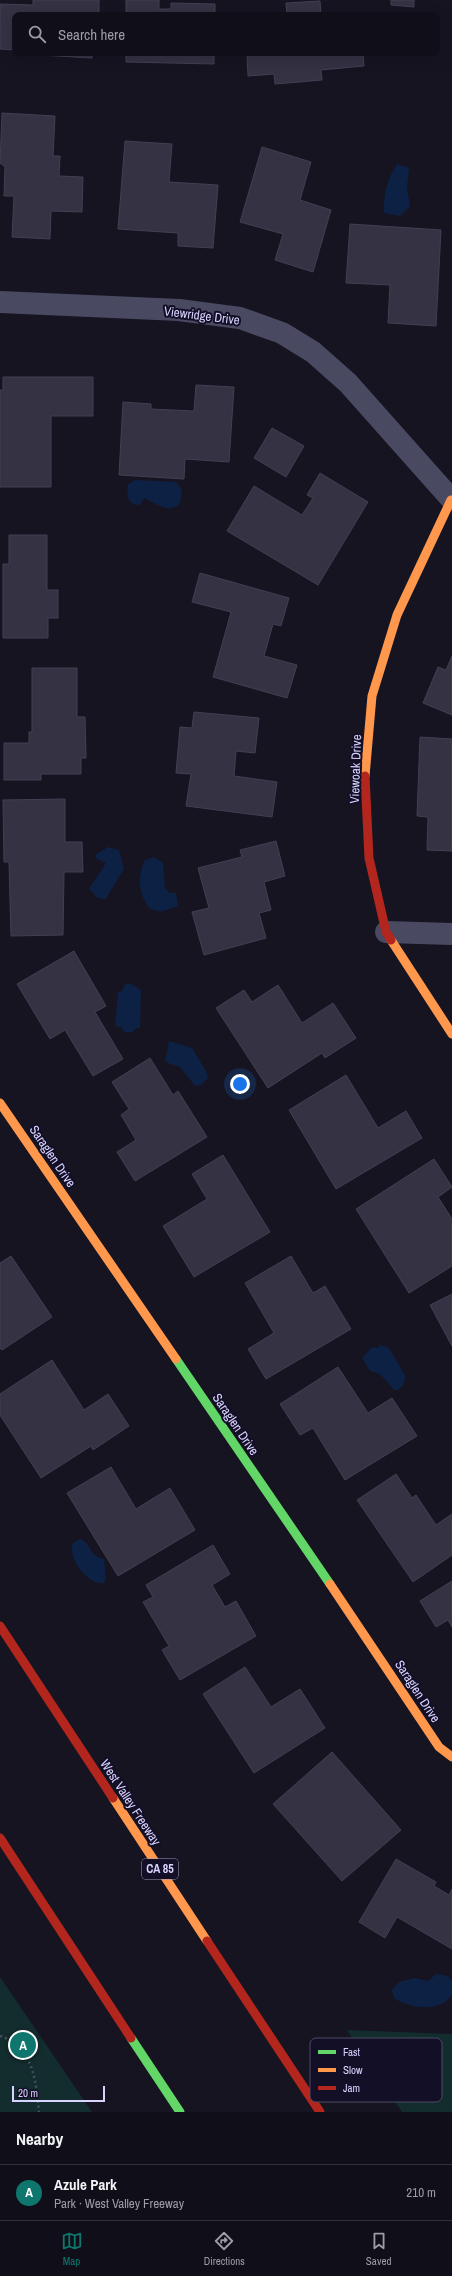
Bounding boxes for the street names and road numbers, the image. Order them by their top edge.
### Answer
street label: Viewridge Drive [163,302,241,329]
street label: Viewoak Drive [346,734,365,804]
street label: Saraglen Drive [26,1122,80,1191]
street label: Saraglen Drive [209,1390,263,1459]
street label: Saraglen Drive [391,1657,444,1726]
street label: West Valley Freeway [96,1756,165,1849]
road number: CA 85 [142,1859,178,1879]

